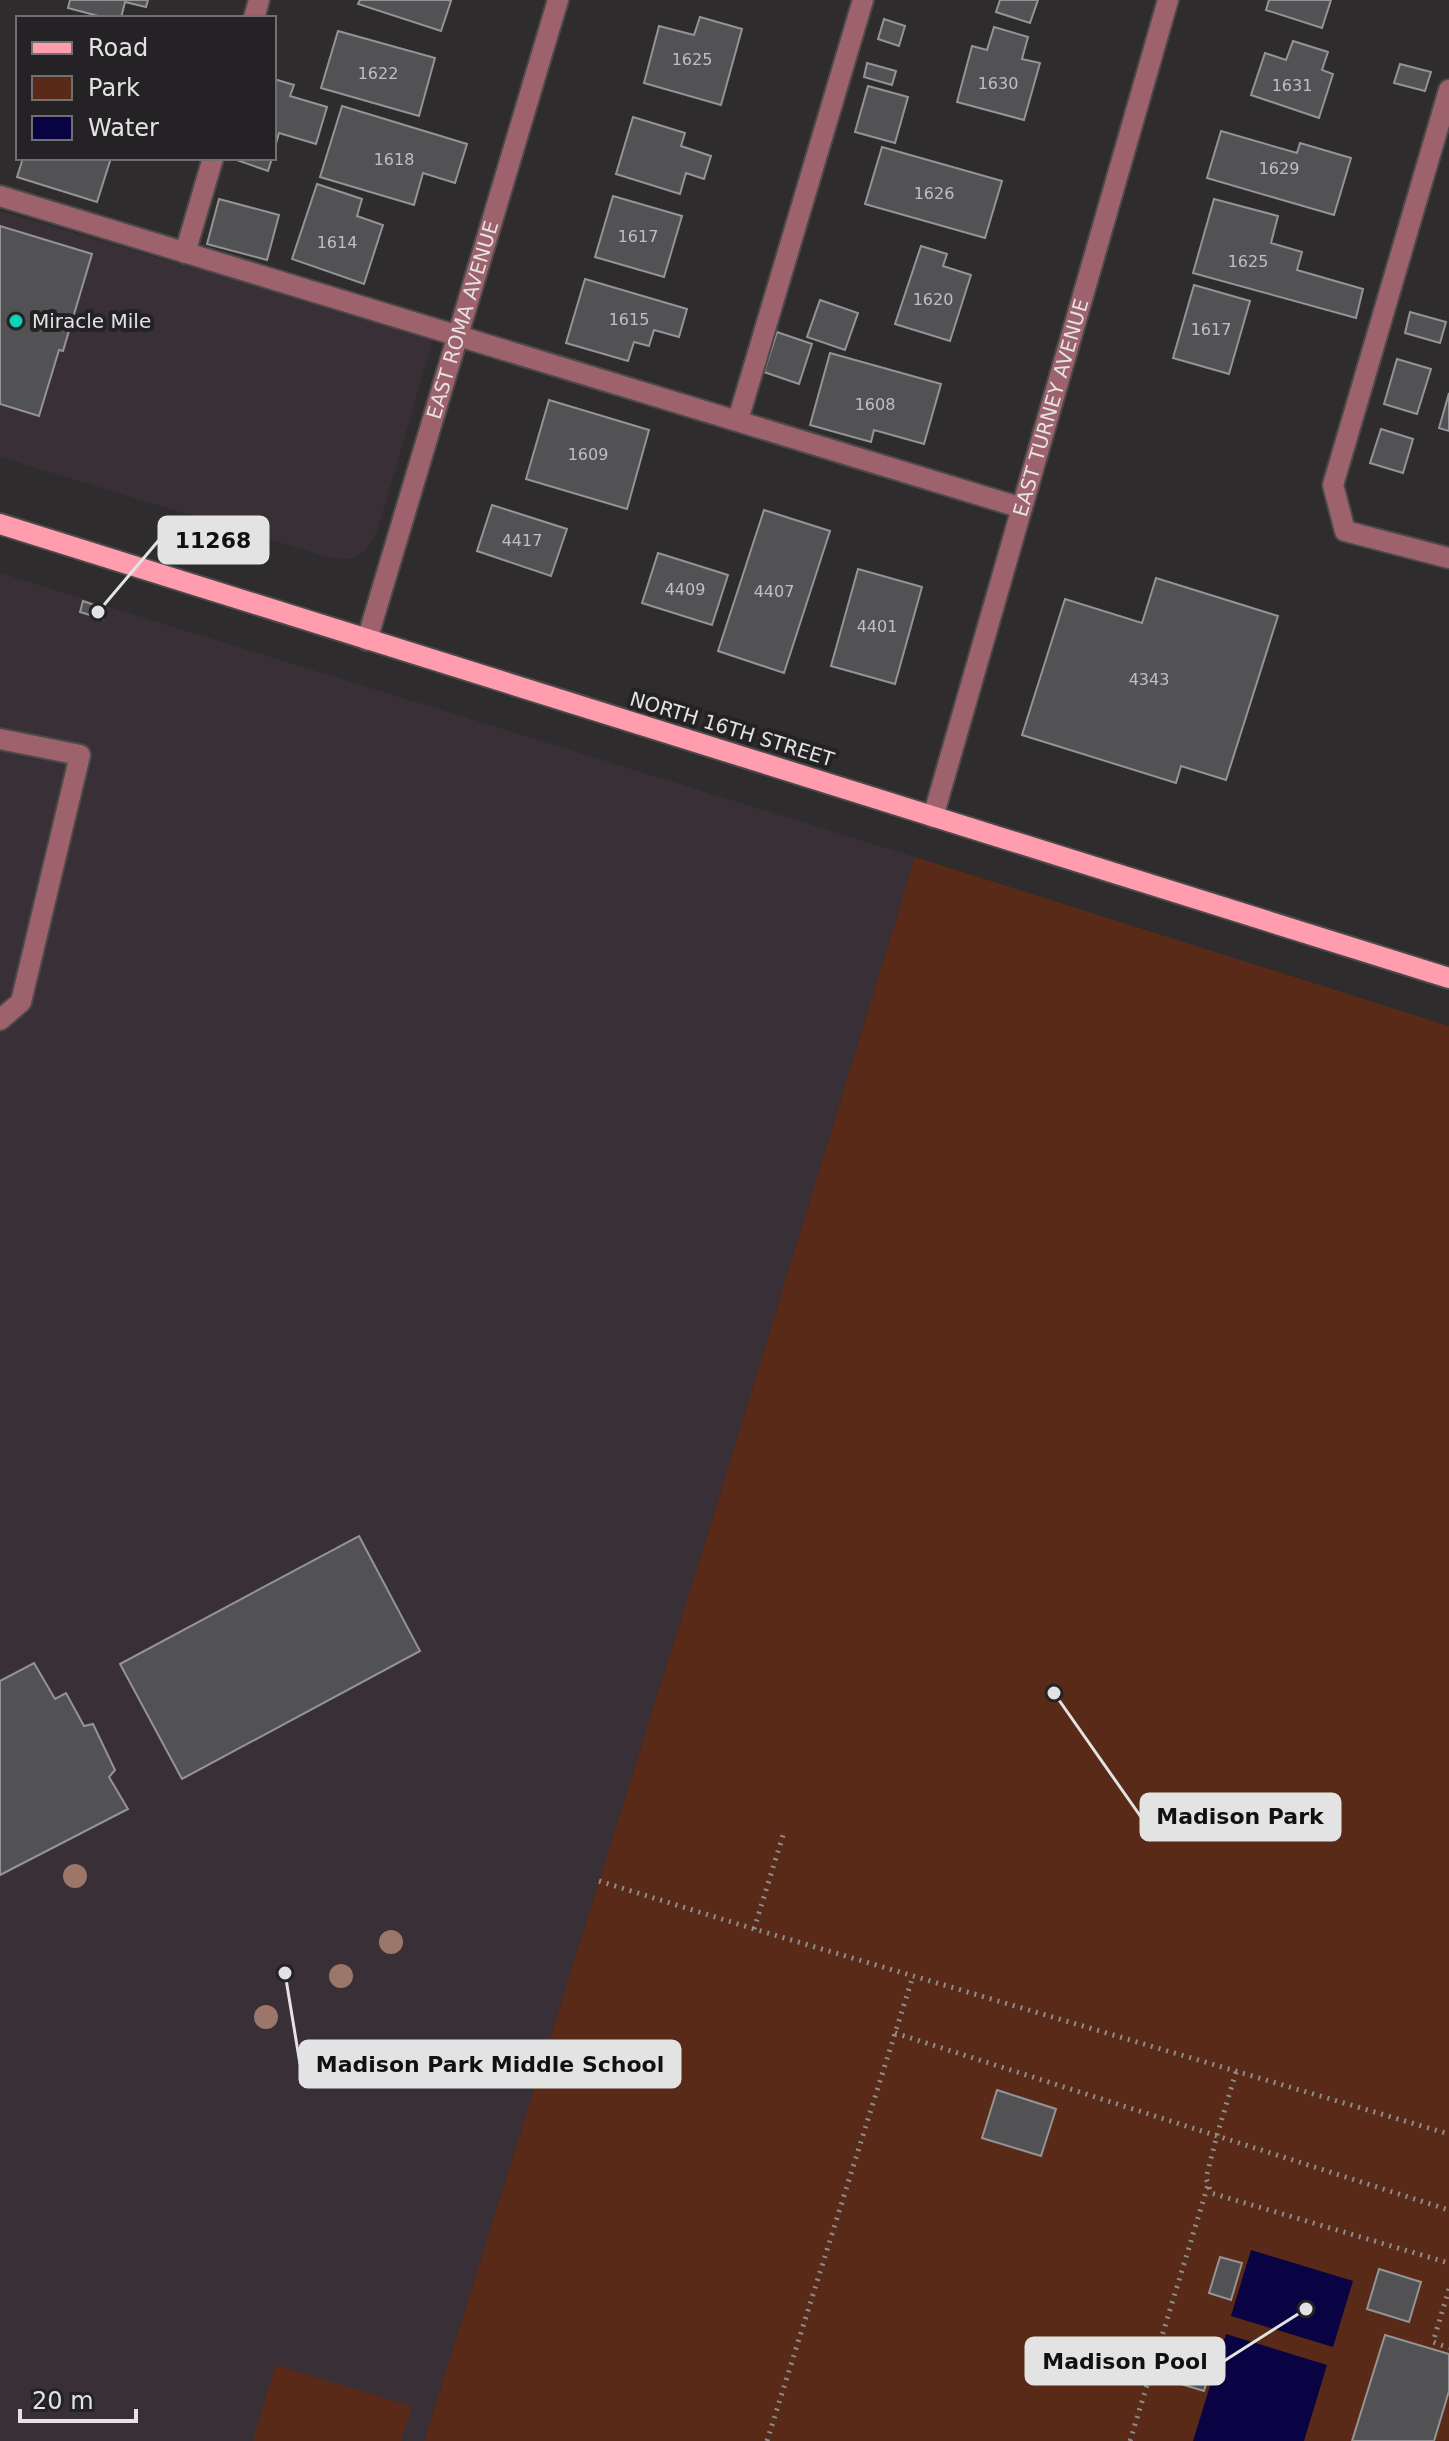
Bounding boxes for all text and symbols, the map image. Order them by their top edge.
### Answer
legend [16,16,276,160]
text: Road [88,34,148,62]
house number: 1625 [672,50,712,69]
house number: 1622 [358,64,398,83]
text: Park [88,74,140,102]
house number: 1630 [978,74,1018,93]
house number: 1631 [1272,76,1312,95]
text: Water [88,114,159,142]
house number: 1618 [374,150,414,169]
house number: 1629 [1259,159,1299,178]
house number: 1626 [914,184,954,203]
street label: EAST ROMA AVENUE [422,218,503,422]
house number: 1617 [618,227,658,246]
house number: 1614 [317,233,357,252]
house number: 1625 [1228,252,1268,271]
house number: 1620 [913,290,953,309]
street label: EAST TURNEY AVENUE [1008,296,1093,519]
place label: Miracle Mile [32,309,151,333]
house number: 1615 [609,310,649,329]
marker: Miracle Mile [7,312,25,330]
house number: 1617 [1191,320,1231,339]
house number: 1608 [855,395,895,414]
house number: 1609 [568,445,608,464]
callout: 11268 [159,517,268,563]
text: 11268 [175,528,251,553]
house number: 4417 [502,531,542,550]
house number: 4409 [665,580,705,599]
house number: 4407 [754,582,794,601]
house number: 4401 [857,617,897,636]
house number: 4343 [1129,670,1169,689]
street label: NORTH 16TH STREET [627,687,838,772]
callout: Madison Park [1141,1794,1340,1840]
text: Madison Park [1156,1804,1325,1829]
callout: Madison Park Middle School [300,2041,680,2087]
text: Madison Park Middle School [316,2052,664,2077]
callout: Madison Pool [1026,2338,1224,2384]
text: Madison Pool [1042,2349,1208,2374]
scale bar [20,2373,136,2423]
text: 20 m [32,2387,94,2415]

